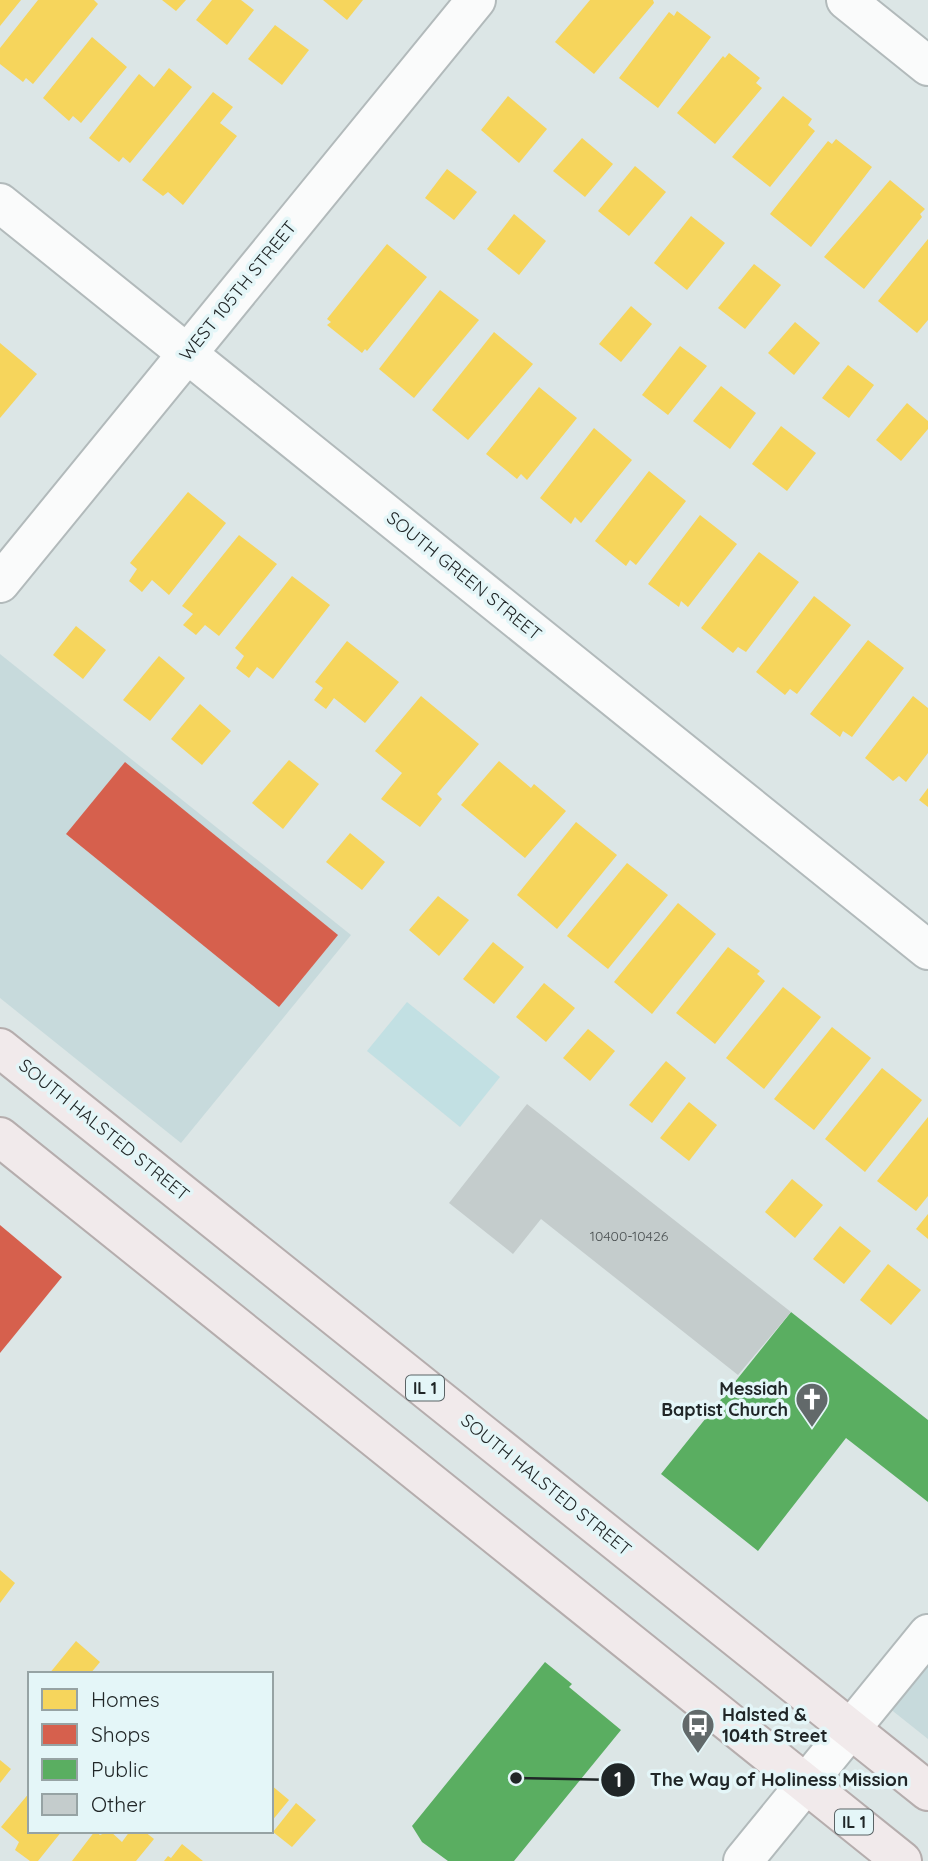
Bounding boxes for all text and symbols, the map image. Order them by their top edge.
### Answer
street label: WEST 105TH STREET [174,216,301,365]
street label: SOUTH GREEN STREET [382,506,547,645]
street label: SOUTH HALSTED STREET [14,1054,194,1206]
house number: 10400-10426 [590,1227,669,1245]
road number: IL 1 [406,1376,444,1400]
place label: Messiah Baptist Church [661,1377,788,1421]
church icon: Messiah Baptist Church [793,1380,831,1429]
street label: SOUTH HALSTED STREET [456,1409,636,1561]
legend [28,1672,273,1833]
text: Homes [91,1686,160,1712]
place label: Halsted & 104th Street [722,1703,828,1747]
bus stop icon: Halsted & 104th Street [679,1706,717,1755]
text: Shops [91,1721,150,1747]
text: Public [91,1756,148,1782]
callout: The Way of Holiness Mission [601,1760,922,1800]
text: 1 [614,1766,622,1792]
text: The Way of Holiness Mission [650,1767,908,1791]
text: Other [91,1791,146,1817]
road number: IL 1 [835,1810,873,1834]

